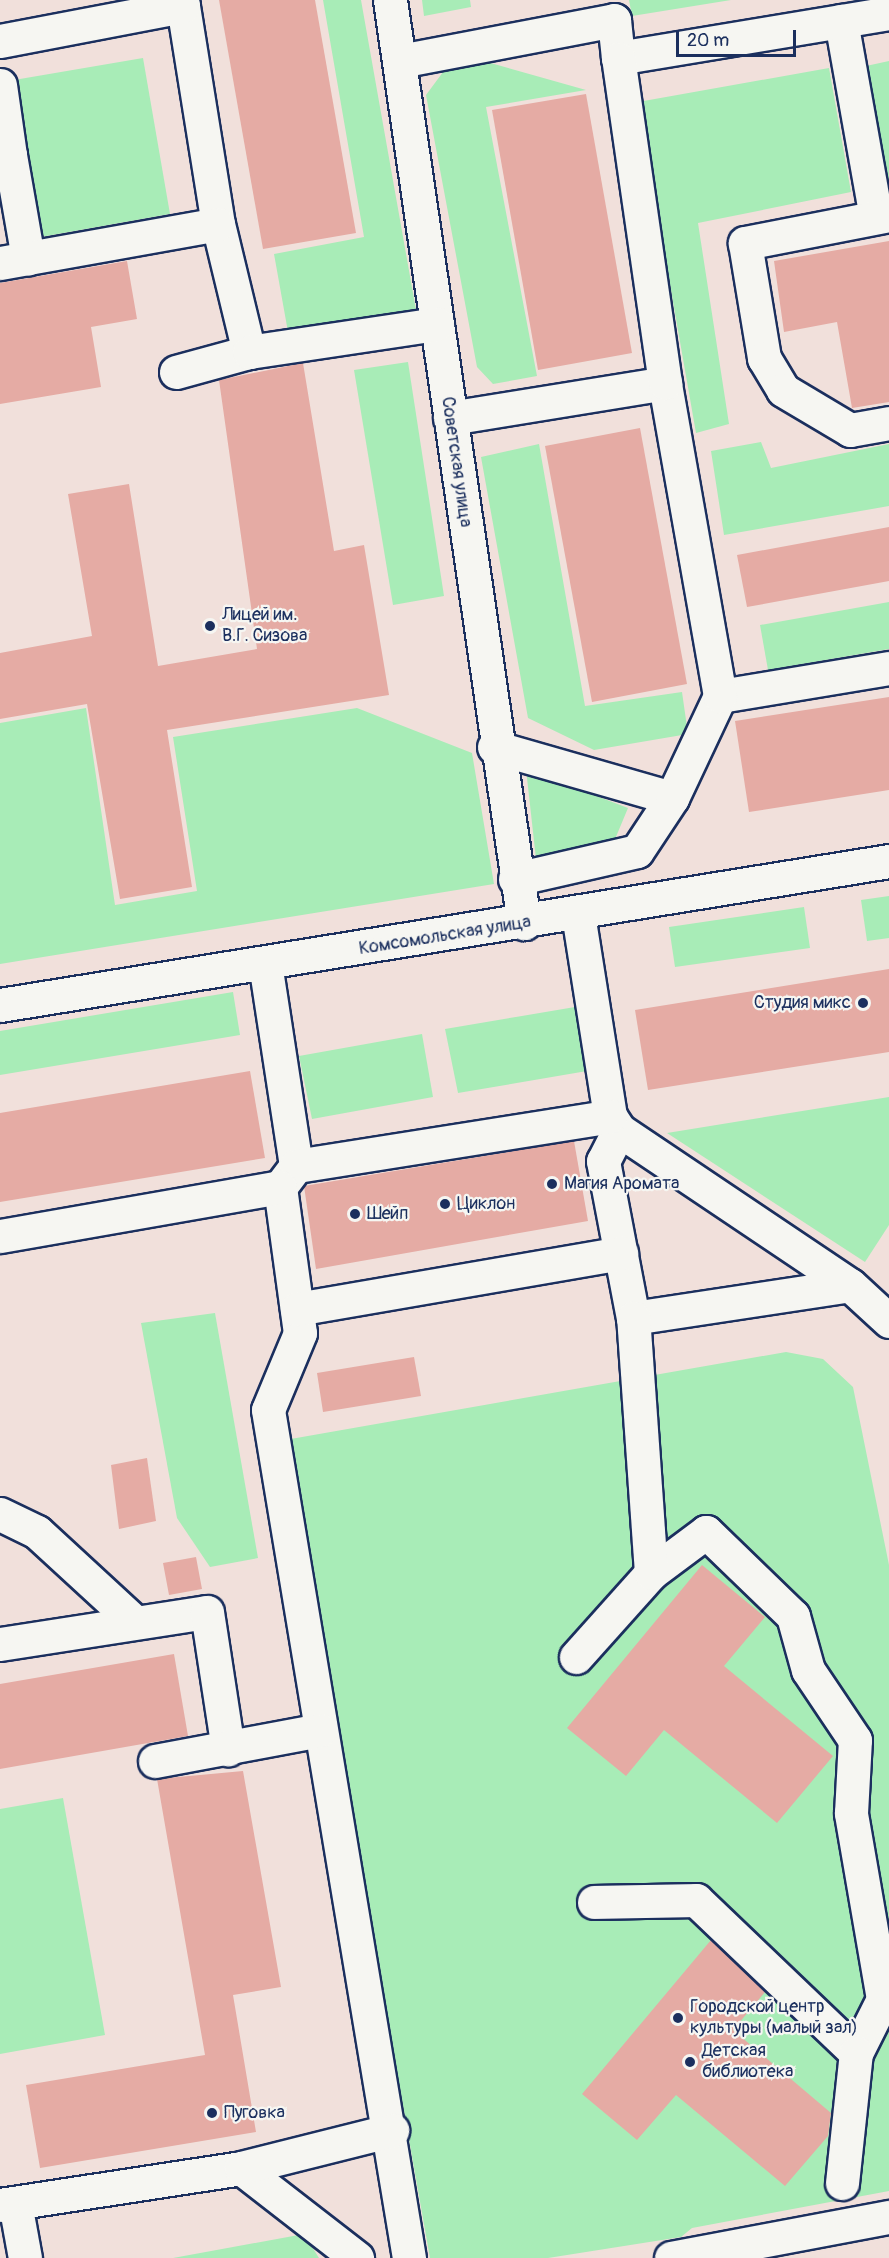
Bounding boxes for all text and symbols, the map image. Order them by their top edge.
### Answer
scale bar [679,18,799,56]
text: 20 m [687,29,729,52]
street label: Советская улица [436,395,476,529]
place label: Лицей им. В.Г. Сизова [222,605,307,648]
marker: Лицей им. В.Г. Сизова [203,619,217,633]
street label: Комсомольская улица [357,912,533,960]
place label: Студия микс [754,992,851,1014]
marker: Студия микс [856,996,870,1010]
place label: Магия Аромата [564,1173,679,1195]
marker: Магия Аромата [545,1177,559,1191]
place label: Циклон [457,1193,515,1215]
marker: Циклон [438,1197,452,1211]
place label: Шейп [367,1203,408,1225]
marker: Шейп [348,1207,362,1221]
place label: Городской центр культуры (малый зал) [690,1997,858,2040]
marker: Городской центр культуры (малый зал) [671,2011,685,2025]
place label: Детская библиотека [702,2041,793,2084]
marker: Детская библиотека [683,2055,697,2069]
place label: Пуговка [224,2102,285,2124]
marker: Пуговка [205,2106,219,2120]

